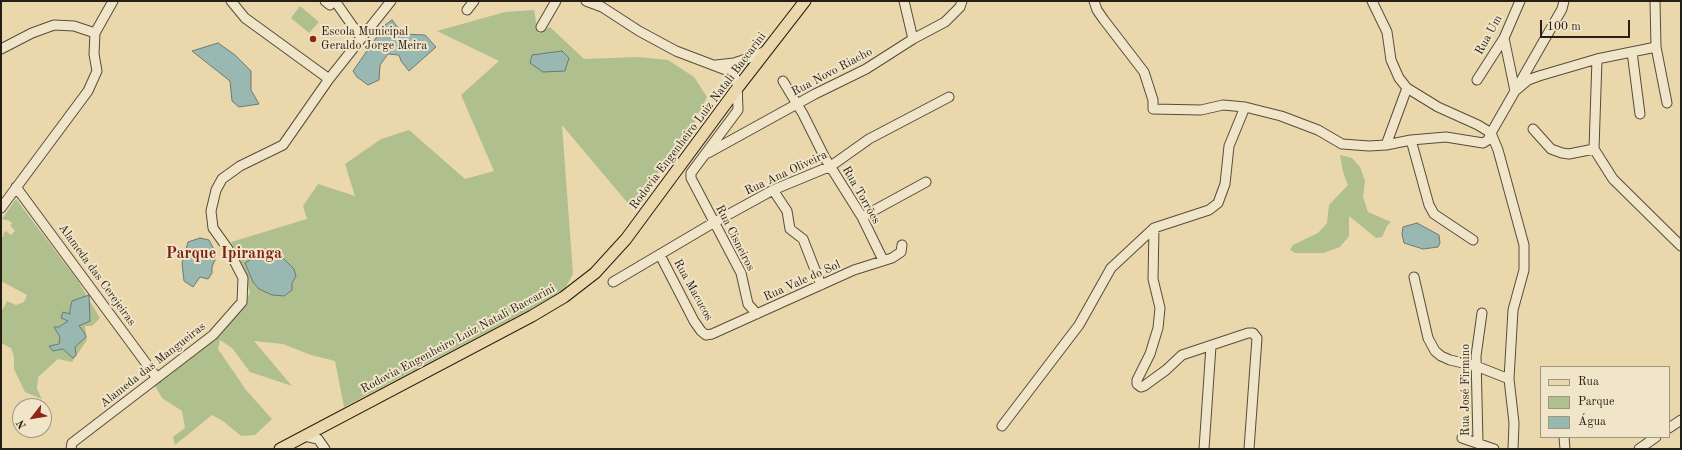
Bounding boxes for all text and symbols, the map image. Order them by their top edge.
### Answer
scale bar [1542,12,1632,38]
street label: Rua Um [1472,13,1506,57]
text: 100 m [1547,21,1581,33]
place label: Escola Municipal Geraldo Jorge Meira [321,25,427,53]
street label: Rodovia Engenheiro Luiz Natali Baccarini [627,30,769,212]
marker: Escola Municipal Geraldo Jorge Meira [308,34,318,44]
street label: Rua Novo Riacho [789,45,875,99]
street label: Rua Ana Oliveira [742,148,830,198]
street label: Rua Torrões [839,163,883,227]
street label: Rua Cisneiros [712,203,758,273]
street label: Alameda das Cerejeiras [55,221,139,329]
district label: Parque Ipiranga [166,244,282,264]
street label: Rua Macucos [670,257,716,323]
street label: Rua Vale do Sol [761,258,843,304]
street label: Rodovia Engenheiro Luiz Natali Baccarini [358,282,558,396]
street label: Alameda das Mangueiras [97,319,209,411]
street label: Rua José Firmino [1459,344,1473,436]
legend [1540,366,1670,438]
text: Rua [1578,376,1599,388]
text: Parque [1578,396,1614,408]
north arrow [12,398,52,438]
text: Água [1578,416,1606,428]
text: N [15,417,29,430]

